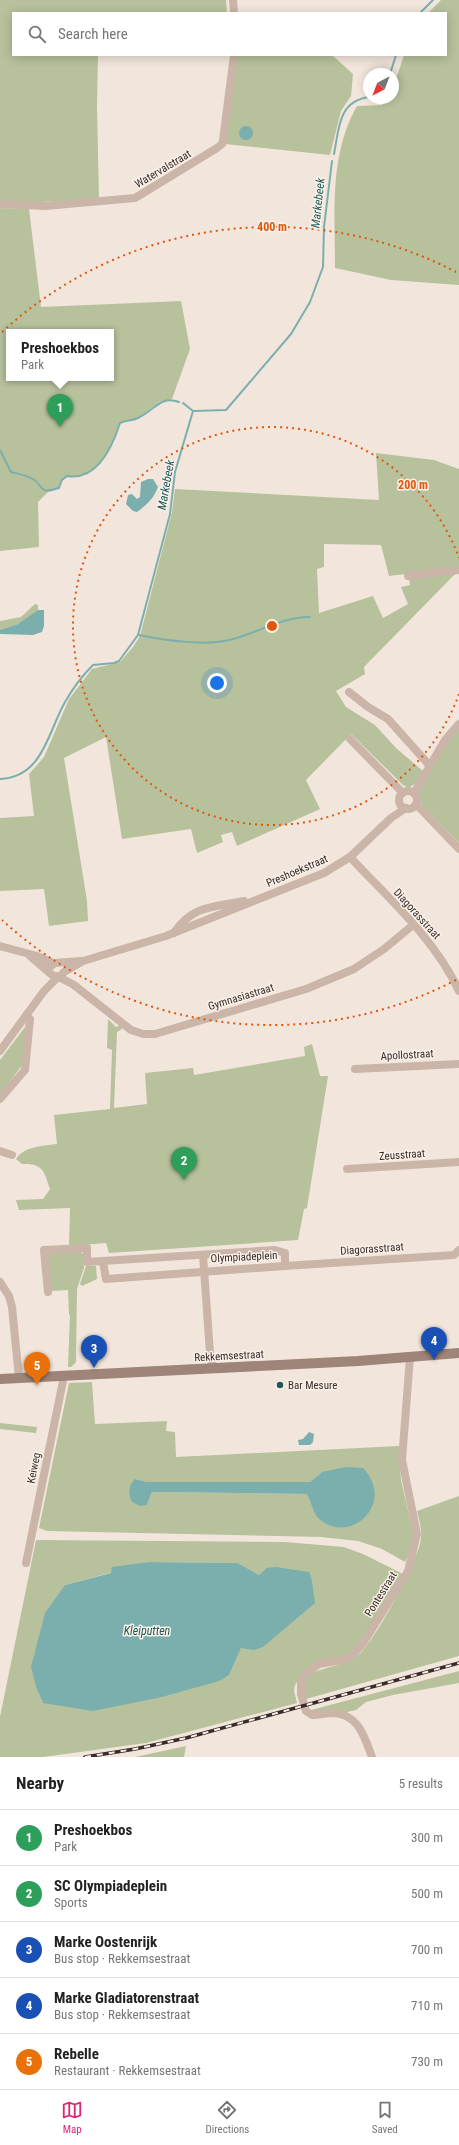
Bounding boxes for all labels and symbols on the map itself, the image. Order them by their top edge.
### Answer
north arrow [363,68,399,104]
street label: Watervalstraat [133,147,193,191]
water label: Markebeek [308,176,328,229]
text: 400 m [257,220,287,234]
pin: 1 [47,394,73,427]
water label: Markebeek [155,458,177,511]
text: 200 m [398,478,428,492]
centre of rings [265,619,279,633]
your location [207,673,227,693]
street label: Preshoekstraat [264,852,330,890]
street label: Diagorasstraat [391,886,443,942]
street label: Gymnasiastraat [207,981,275,1013]
street label: Apollostraat [380,1047,434,1063]
pin: 2 [171,1147,197,1180]
street label: Zeusstraat [378,1147,426,1163]
street label: Diagorasstraat [340,1240,404,1258]
street label: Olympiadeplein [210,1249,278,1265]
pin: 4 [421,1327,447,1360]
pin: 3 [81,1335,107,1368]
street label: Rekkemsestraat [194,1348,264,1364]
pin: 5 [24,1352,50,1385]
place label: Bar Mesure [288,1379,337,1392]
marker: Bar Mesure [275,1380,285,1390]
street label: Keiweg [25,1451,43,1485]
street label: Pontestraat [362,1569,400,1619]
water label: Kleiputten [124,1624,171,1638]

